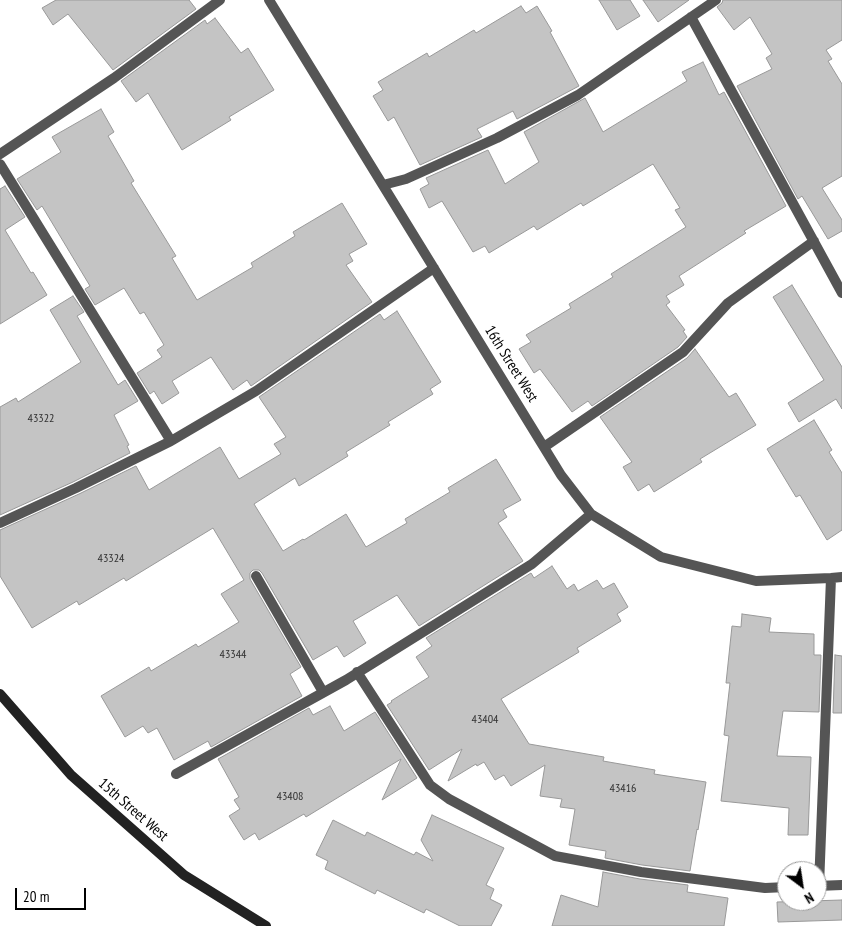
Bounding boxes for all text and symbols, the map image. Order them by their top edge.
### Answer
street label: 16th Street West [480,323,542,405]
house number: 43322 [28,412,54,426]
house number: 43324 [98,552,124,566]
house number: 43344 [220,648,246,662]
house number: 43404 [472,713,498,727]
street label: 15th Street West [94,775,172,845]
house number: 43416 [610,782,636,796]
house number: 43408 [277,790,303,804]
north arrow [777,861,827,911]
scale bar [18,878,89,910]
text: 20 m [23,887,49,906]
text: N [801,888,817,908]

